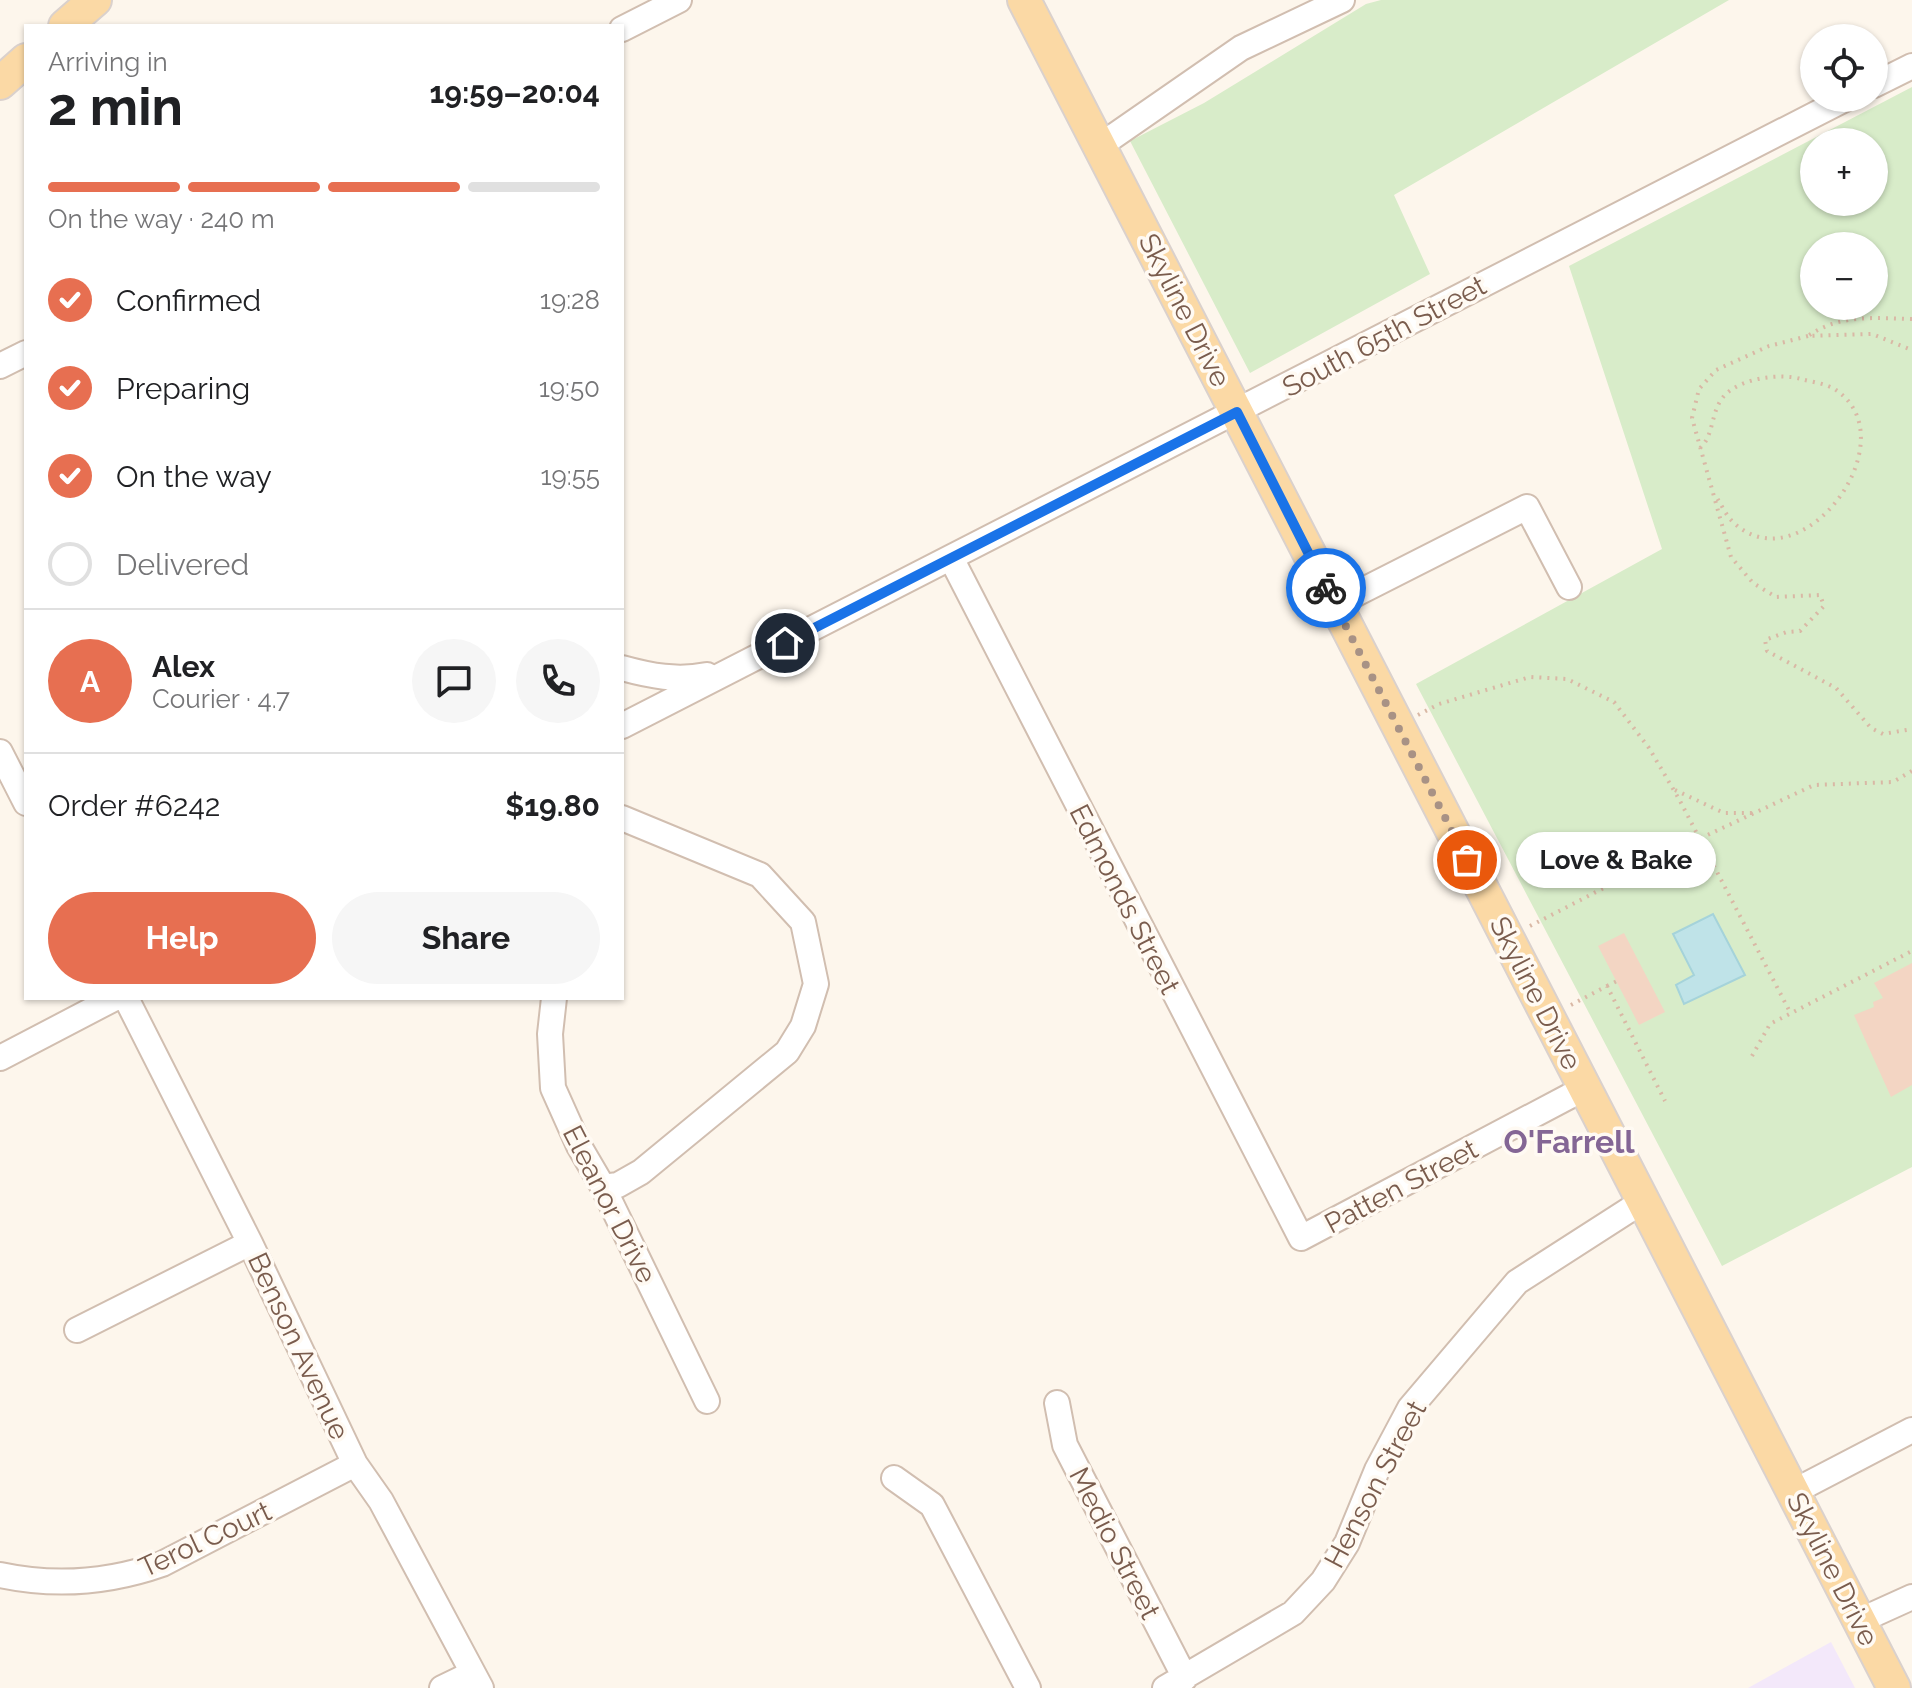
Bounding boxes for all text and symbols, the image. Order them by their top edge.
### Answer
map controls [1800,24,1888,320]
button: locate [1800,24,1888,112]
text: Arriving in [48,47,168,77]
text: 19:59–20:04 [429,75,600,110]
text: 2 min [48,76,183,137]
button: + [1800,128,1888,216]
text: On the way · 240 m [48,204,275,234]
street label: Skyline Drive [1132,228,1237,392]
button: − [1800,232,1888,320]
street label: South 65th Street [1277,269,1492,404]
icon: check [48,278,92,322]
text: Confirmed [116,283,261,318]
text: 19:28 [540,285,600,315]
icon: check [48,366,92,410]
text: Preparing [116,371,250,406]
text: 19:50 [539,373,600,403]
icon: check [48,454,92,498]
text: On the way [116,459,272,494]
text: 19:55 [540,461,600,491]
text: Delivered [116,547,249,582]
courier [1286,548,1366,628]
icon: bike [1304,566,1348,610]
pin [751,609,819,677]
icon: home [763,621,807,665]
button: chat [412,639,496,723]
button: phone [516,639,600,723]
text: Alex [152,649,215,684]
text: A [80,664,100,699]
text: Courier · 4.7 [152,684,290,714]
text: Order #6242 [48,788,220,823]
text: $19.80 [505,788,600,823]
street label: Edmonds Street [1063,799,1187,1000]
pin [1433,826,1501,894]
callout: Love & Bake [1515,832,1715,888]
icon: bag [1445,838,1489,882]
text: Love & Bake [1540,845,1692,875]
button: Help [48,892,316,984]
button: Share [332,892,600,984]
street label: Skyline Drive [1483,911,1588,1075]
street label: Eleanor Drive [556,1120,663,1289]
district label: O'Farrell [1503,1123,1635,1160]
street label: Patten Street [1319,1132,1484,1241]
street label: Benson Avenue [241,1247,356,1445]
street label: Henson Street [1318,1395,1434,1573]
street label: Medio Street [1062,1462,1167,1625]
street label: Skyline Drive [1780,1487,1885,1651]
street label: Terol Court [134,1494,277,1584]

